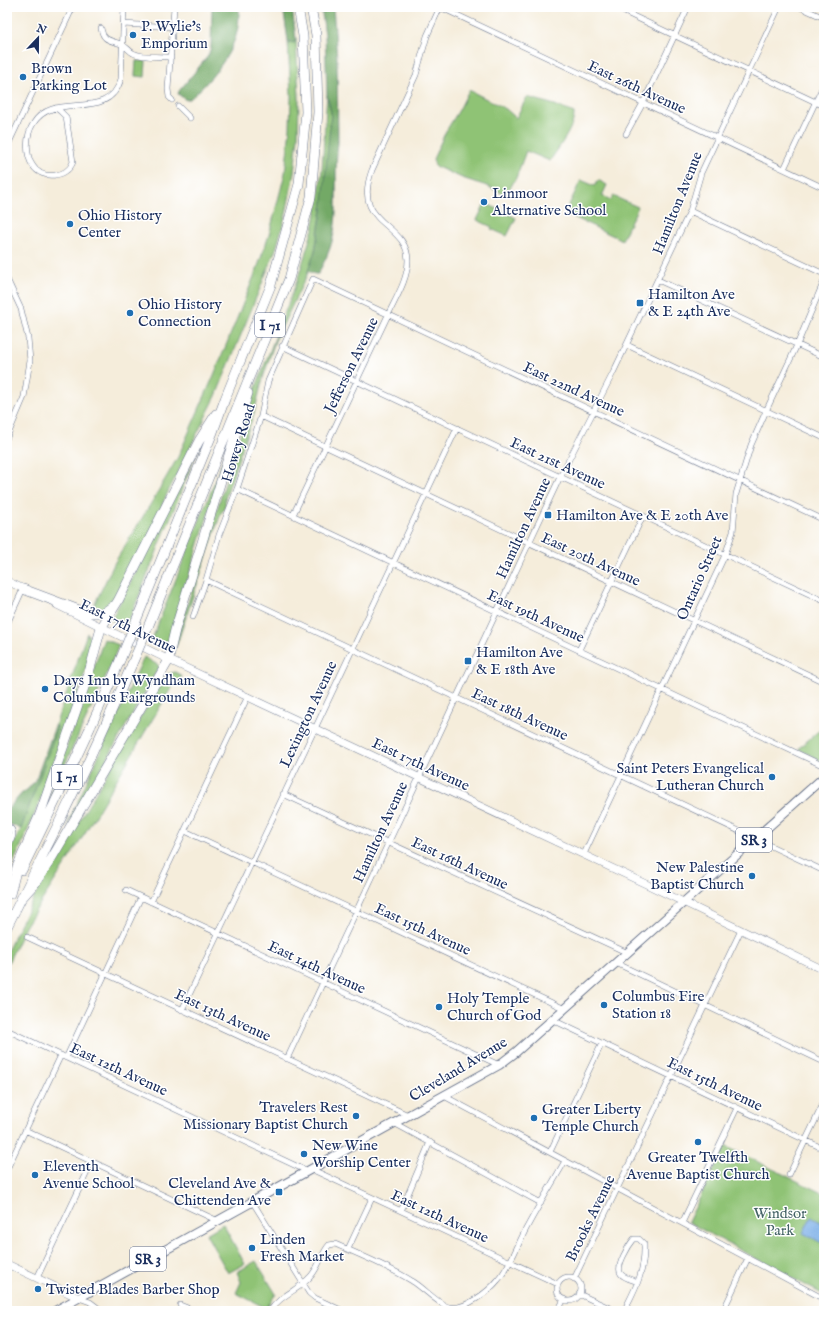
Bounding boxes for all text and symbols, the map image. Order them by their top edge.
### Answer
place label: P. Wylie's Emporium [141,17,208,53]
north arrow [18,18,58,58]
text: N [33,21,49,38]
marker: P. Wylie's Emporium [128,30,138,40]
street label: East 26th Avenue [585,56,689,119]
place label: Brown Parking Lot [31,59,107,95]
marker: Brown Parking Lot [18,72,28,82]
street label: Hamilton Avenue [648,149,707,257]
place label: Linmoor Alternative School [491,184,607,220]
marker: Linmoor Alternative School [479,197,489,207]
place label: Ohio History Center [78,206,163,242]
marker: Ohio History Center [65,219,75,229]
place label: Hamilton Ave & E 24th Ave [648,285,735,321]
place label: Ohio History Connection [138,295,223,331]
marker: Hamilton Ave & E 24th Ave [635,298,645,308]
marker: Ohio History Connection [125,308,135,318]
road number: I 71 [255,313,285,337]
street label: Jefferson Avenue [319,314,383,418]
street label: East 22nd Avenue [520,358,628,421]
street label: Howey Road [217,400,260,485]
street label: East 21st Avenue [507,433,608,494]
street label: Hamilton Avenue [492,475,555,582]
place label: Hamilton Ave & E 20th Ave [556,506,728,525]
marker: Hamilton Ave & E 20th Ave [543,510,553,520]
street label: East 20th Avenue [538,528,643,591]
street label: Ontario Street [672,533,726,623]
street label: East 19th Avenue [484,586,587,647]
street label: East 17th Avenue [76,595,179,658]
place label: Hamilton Ave & E 18th Ave [476,643,563,679]
marker: Hamilton Ave & E 18th Ave [463,656,473,666]
street label: Lexington Avenue [275,658,341,771]
place label: Days Inn by Wyndham Columbus Fairgrounds [53,671,196,707]
marker: Days Inn by Wyndham Columbus Fairgrounds [40,684,50,694]
street label: East 18th Avenue [469,684,571,745]
street label: East 17th Avenue [369,734,473,795]
place label: Saint Peters Evangelical Lutheran Church [617,759,765,795]
road number: I 71 [52,765,82,789]
marker: Saint Peters Evangelical Lutheran Church [767,772,777,782]
street label: Hamilton Avenue [349,779,412,886]
road number: SR 3 [736,828,772,852]
street label: East 16th Avenue [408,833,511,894]
place label: New Palestine Baptist Church [650,858,744,894]
marker: New Palestine Baptist Church [747,871,757,881]
street label: East 15th Avenue [372,899,474,960]
street label: East 14th Avenue [265,936,369,998]
street label: East 13th Avenue [172,985,274,1046]
place label: Columbus Fire Station 18 [612,987,704,1023]
place label: Holy Temple Church of God [447,989,542,1025]
marker: Columbus Fire Station 18 [599,1000,609,1010]
marker: Holy Temple Church of God [434,1002,444,1012]
street label: Cleveland Avenue [406,1033,511,1106]
street label: East 12th Avenue [67,1039,171,1100]
street label: East 15th Avenue [664,1053,766,1116]
place label: Travelers Rest Missionary Baptist Church [183,1098,348,1134]
place label: Greater Liberty Temple Church [542,1100,642,1136]
marker: Travelers Rest Missionary Baptist Church [351,1111,361,1121]
marker: Greater Liberty Temple Church [529,1113,539,1123]
place label: New Wine Worship Center [312,1136,411,1172]
marker: Greater Twelfth Avenue Baptist Church [693,1137,703,1147]
place label: Greater Twelfth Avenue Baptist Church [626,1148,769,1184]
marker: New Wine Worship Center [299,1149,309,1159]
place label: Eleventh Avenue School [42,1157,135,1193]
marker: Eleventh Avenue School [30,1170,40,1180]
street label: Brooks Avenue [561,1172,620,1265]
place label: Cleveland Ave & Chittenden Ave [168,1174,271,1210]
street label: East 12th Avenue [388,1186,492,1247]
marker: Cleveland Ave & Chittenden Ave [274,1187,284,1197]
park label: Windsor Park [753,1204,807,1240]
place label: Linden Fresh Market [260,1230,344,1266]
marker: Linden Fresh Market [247,1243,257,1253]
road number: SR 3 [130,1247,166,1271]
place label: Twisted Blades Barber Shop [46,1280,220,1299]
marker: Twisted Blades Barber Shop [33,1284,43,1294]

